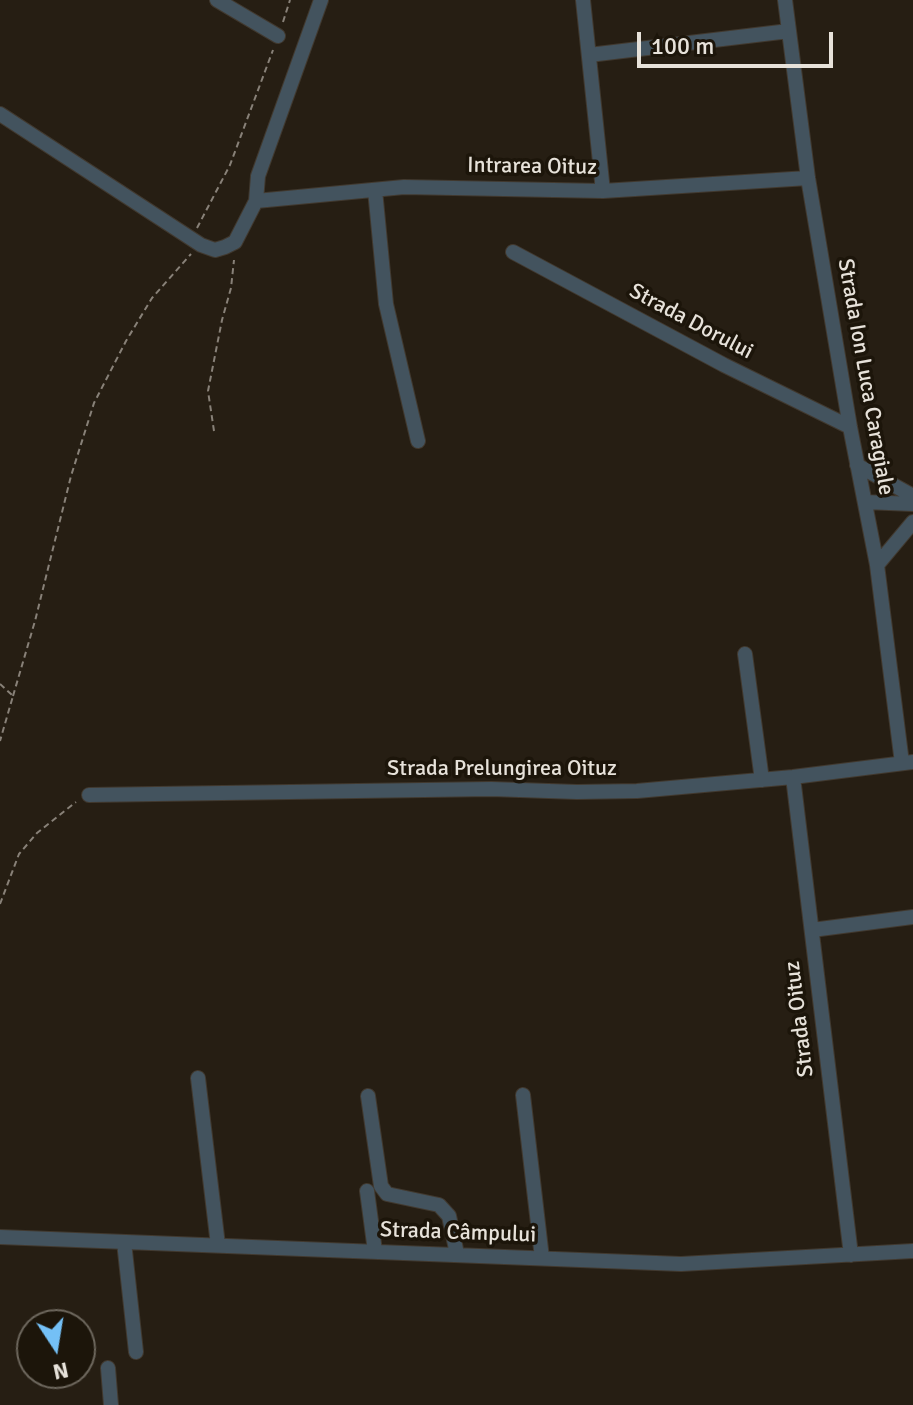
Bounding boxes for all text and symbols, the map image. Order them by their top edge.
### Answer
scale bar [641,16,837,66]
text: 100 m [651,31,714,61]
street label: Intrarea Oituz [467,153,597,181]
street label: Strada Ion Luca Caragiale [831,257,899,497]
street label: Strada Dorului [625,278,757,366]
street label: Strada Prelungirea Oituz [387,756,617,782]
street label: Strada Oituz [780,960,820,1078]
street label: Strada Câmpului [379,1217,537,1249]
north arrow [16,1309,96,1389]
text: N [50,1356,71,1386]

